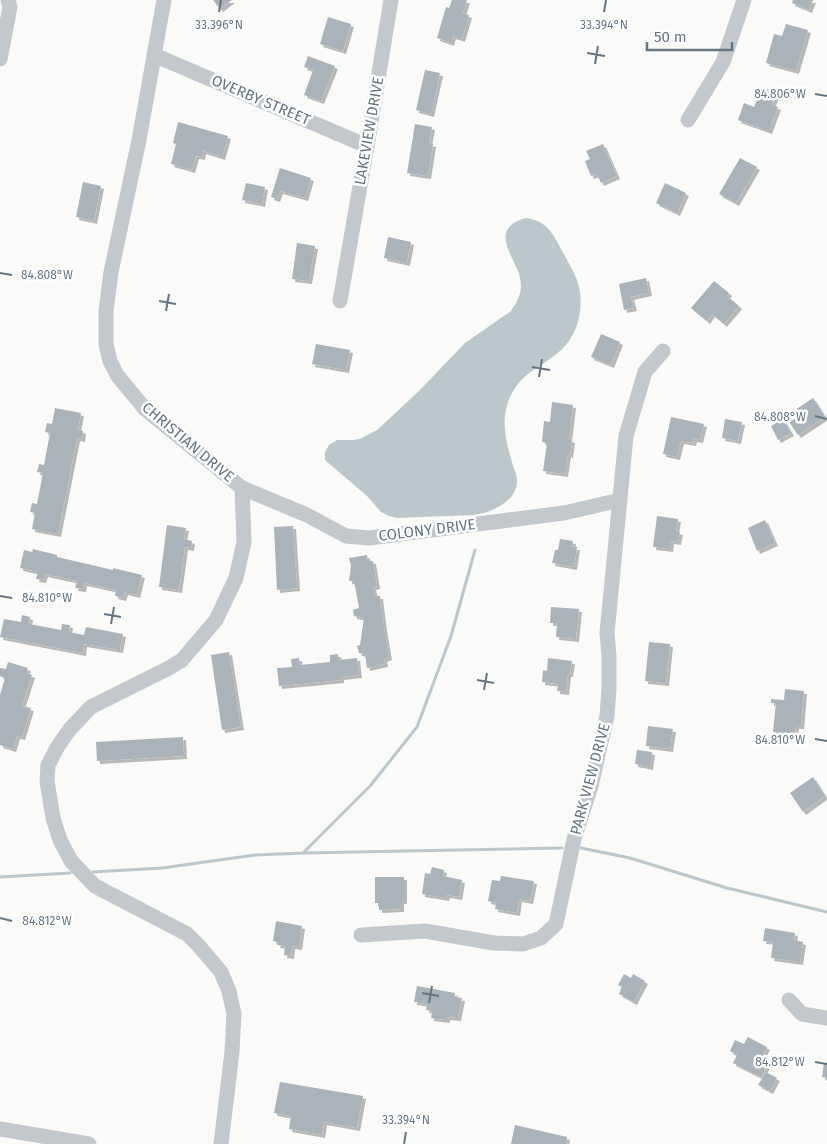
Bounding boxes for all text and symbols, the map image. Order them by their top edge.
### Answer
text: 33.396°N [195,18,243,32]
text: 33.394°N [580,18,628,32]
scale bar [647,20,732,52]
text: 50 m [654,28,687,46]
street label: OVERBY STREET [209,71,313,129]
street label: LAKEVIEW DRIVE [351,75,387,187]
text: 84.806°W [754,87,806,101]
text: 84.808°W [21,268,73,282]
street label: CHRISTIAN DRIVE [138,398,238,486]
text: 84.808°W [754,410,806,424]
street label: COLONY DRIVE [377,515,477,545]
text: 84.810°W [22,591,72,605]
street label: PARK VIEW DRIVE [566,721,614,837]
text: 84.810°W [755,733,805,747]
text: 84.812°W [22,914,72,928]
text: 84.812°W [755,1055,805,1069]
text: 33.394°N [382,1113,430,1127]

